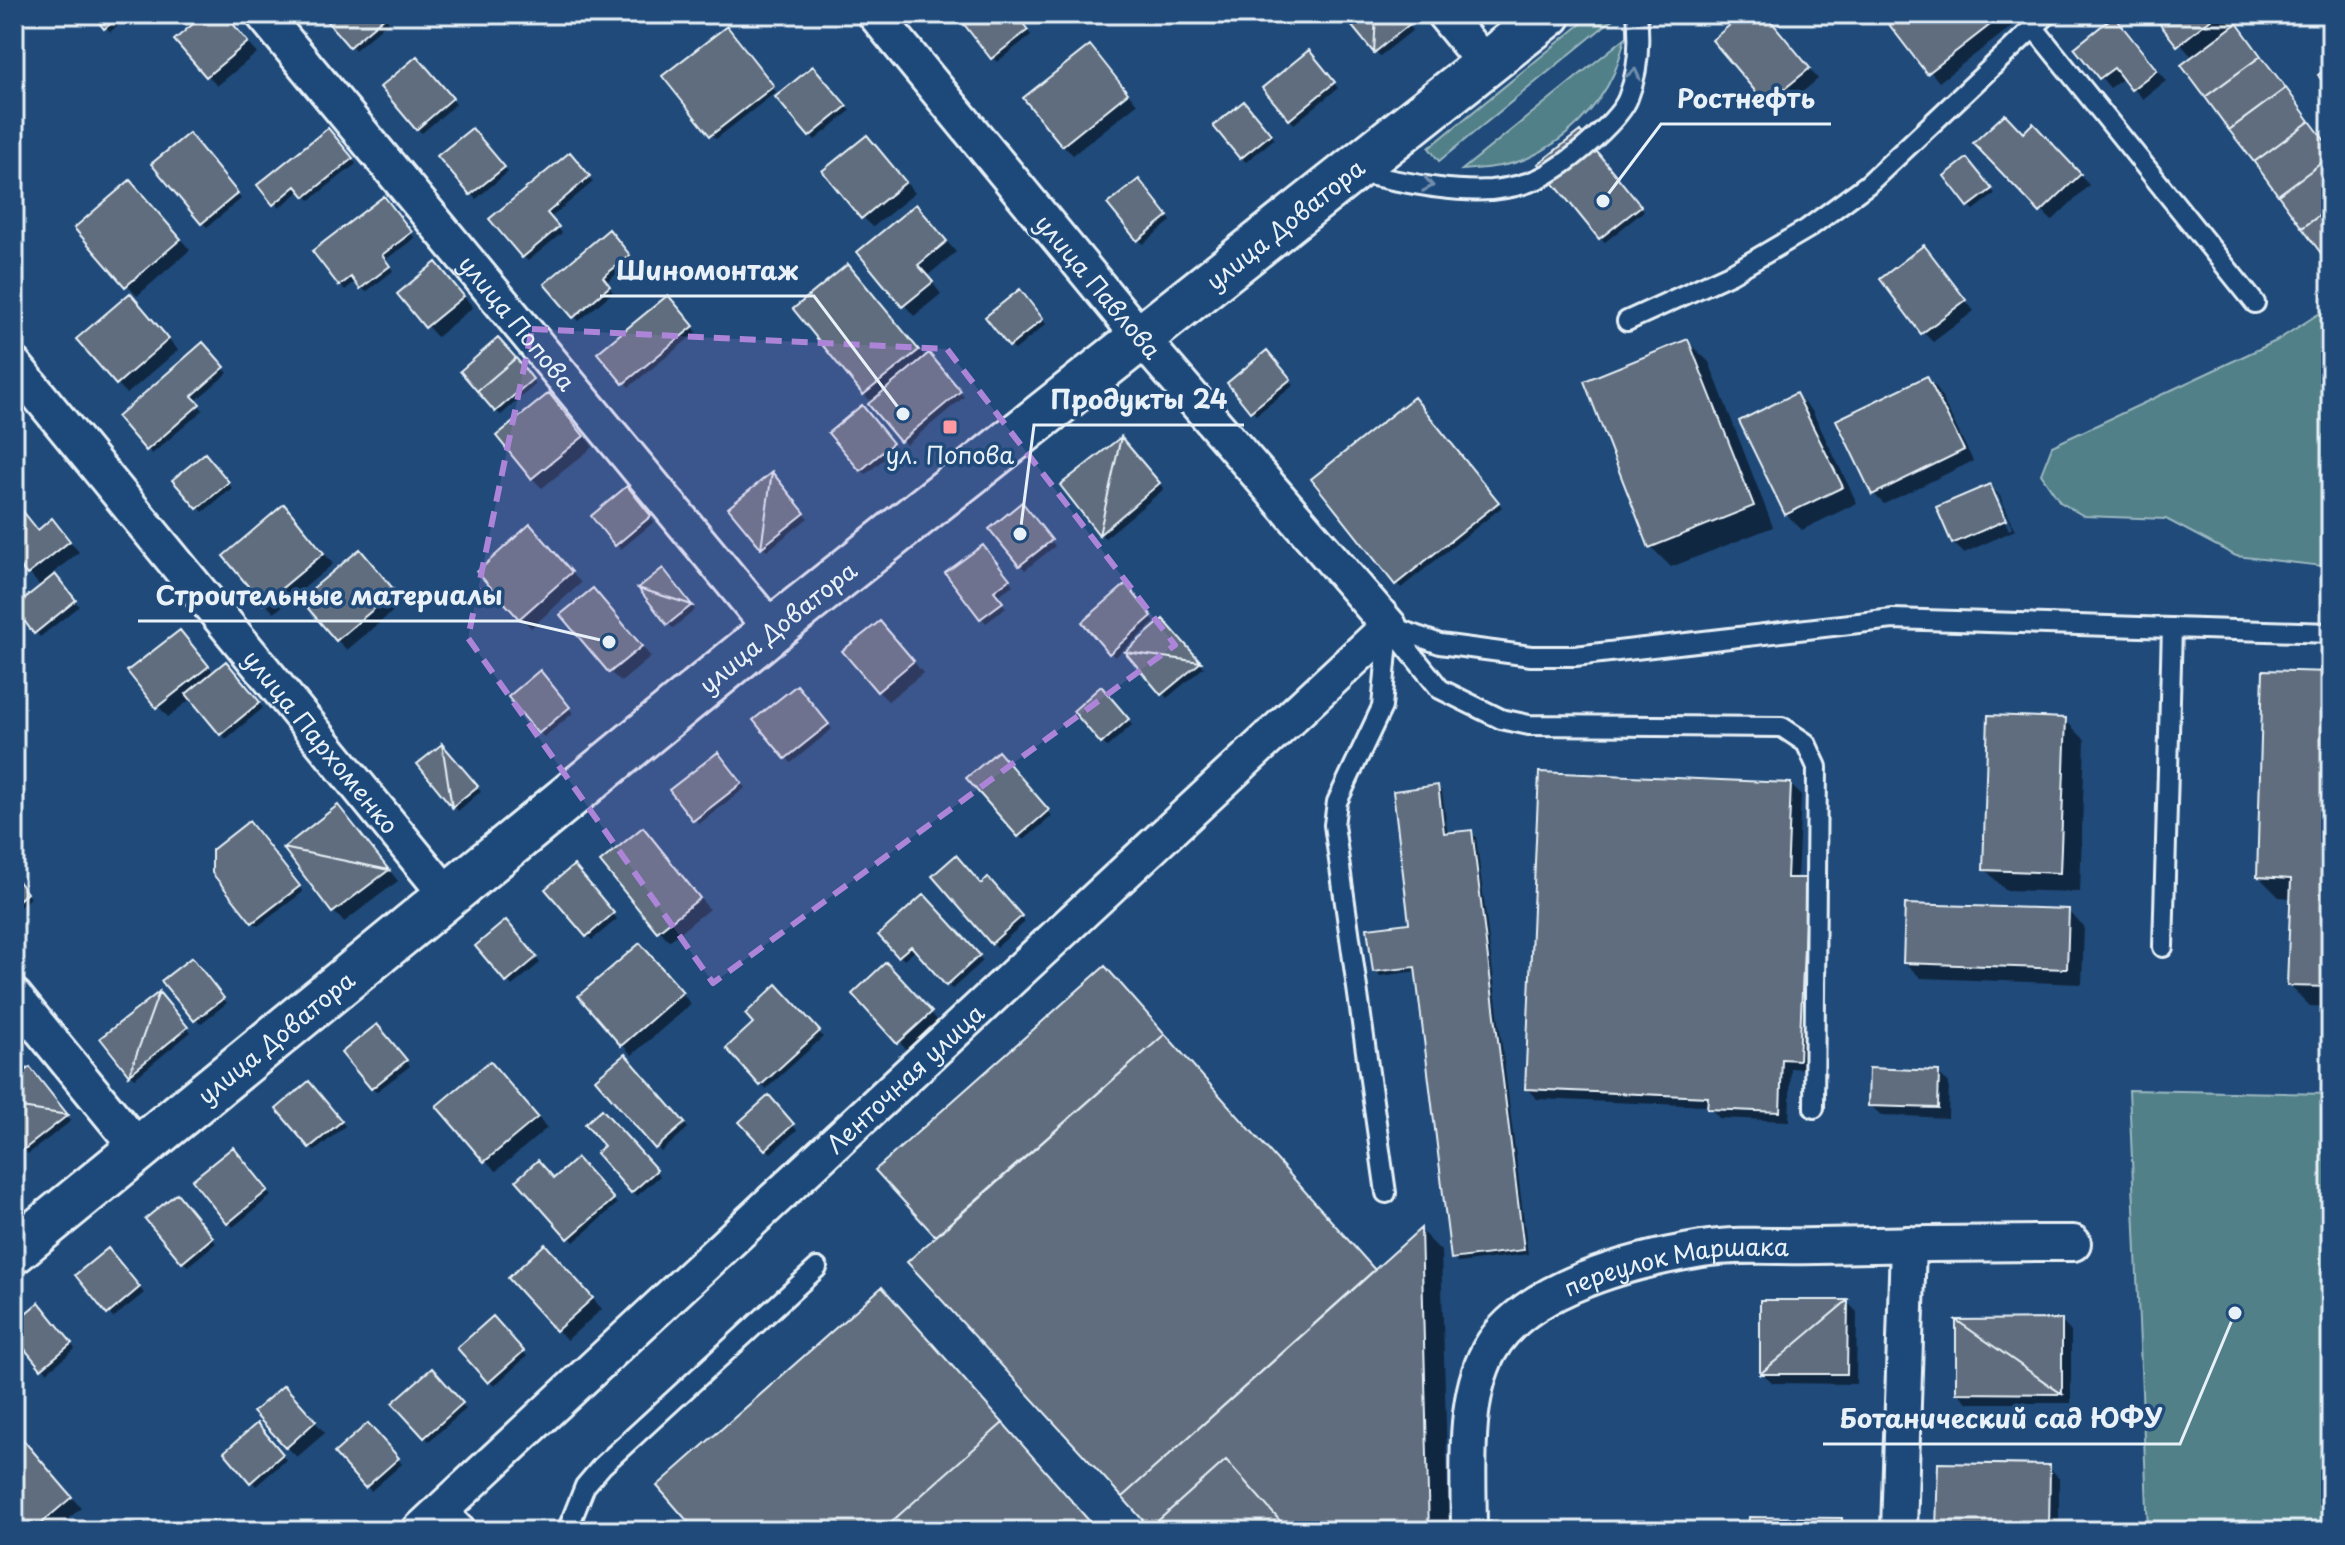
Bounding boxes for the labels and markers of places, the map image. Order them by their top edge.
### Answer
callout: Ростнефть [1661,74,1831,124]
callout: Шиномонтаж [600,246,814,296]
callout: Продукты 24 [1034,375,1244,425]
marker: ул. Попова [941,418,959,436]
place label: ул. Попова [886,436,1014,472]
callout: Строительные материалы [138,571,519,621]
callout: Ботанический сад ЮФУ [1823,1394,2180,1444]

